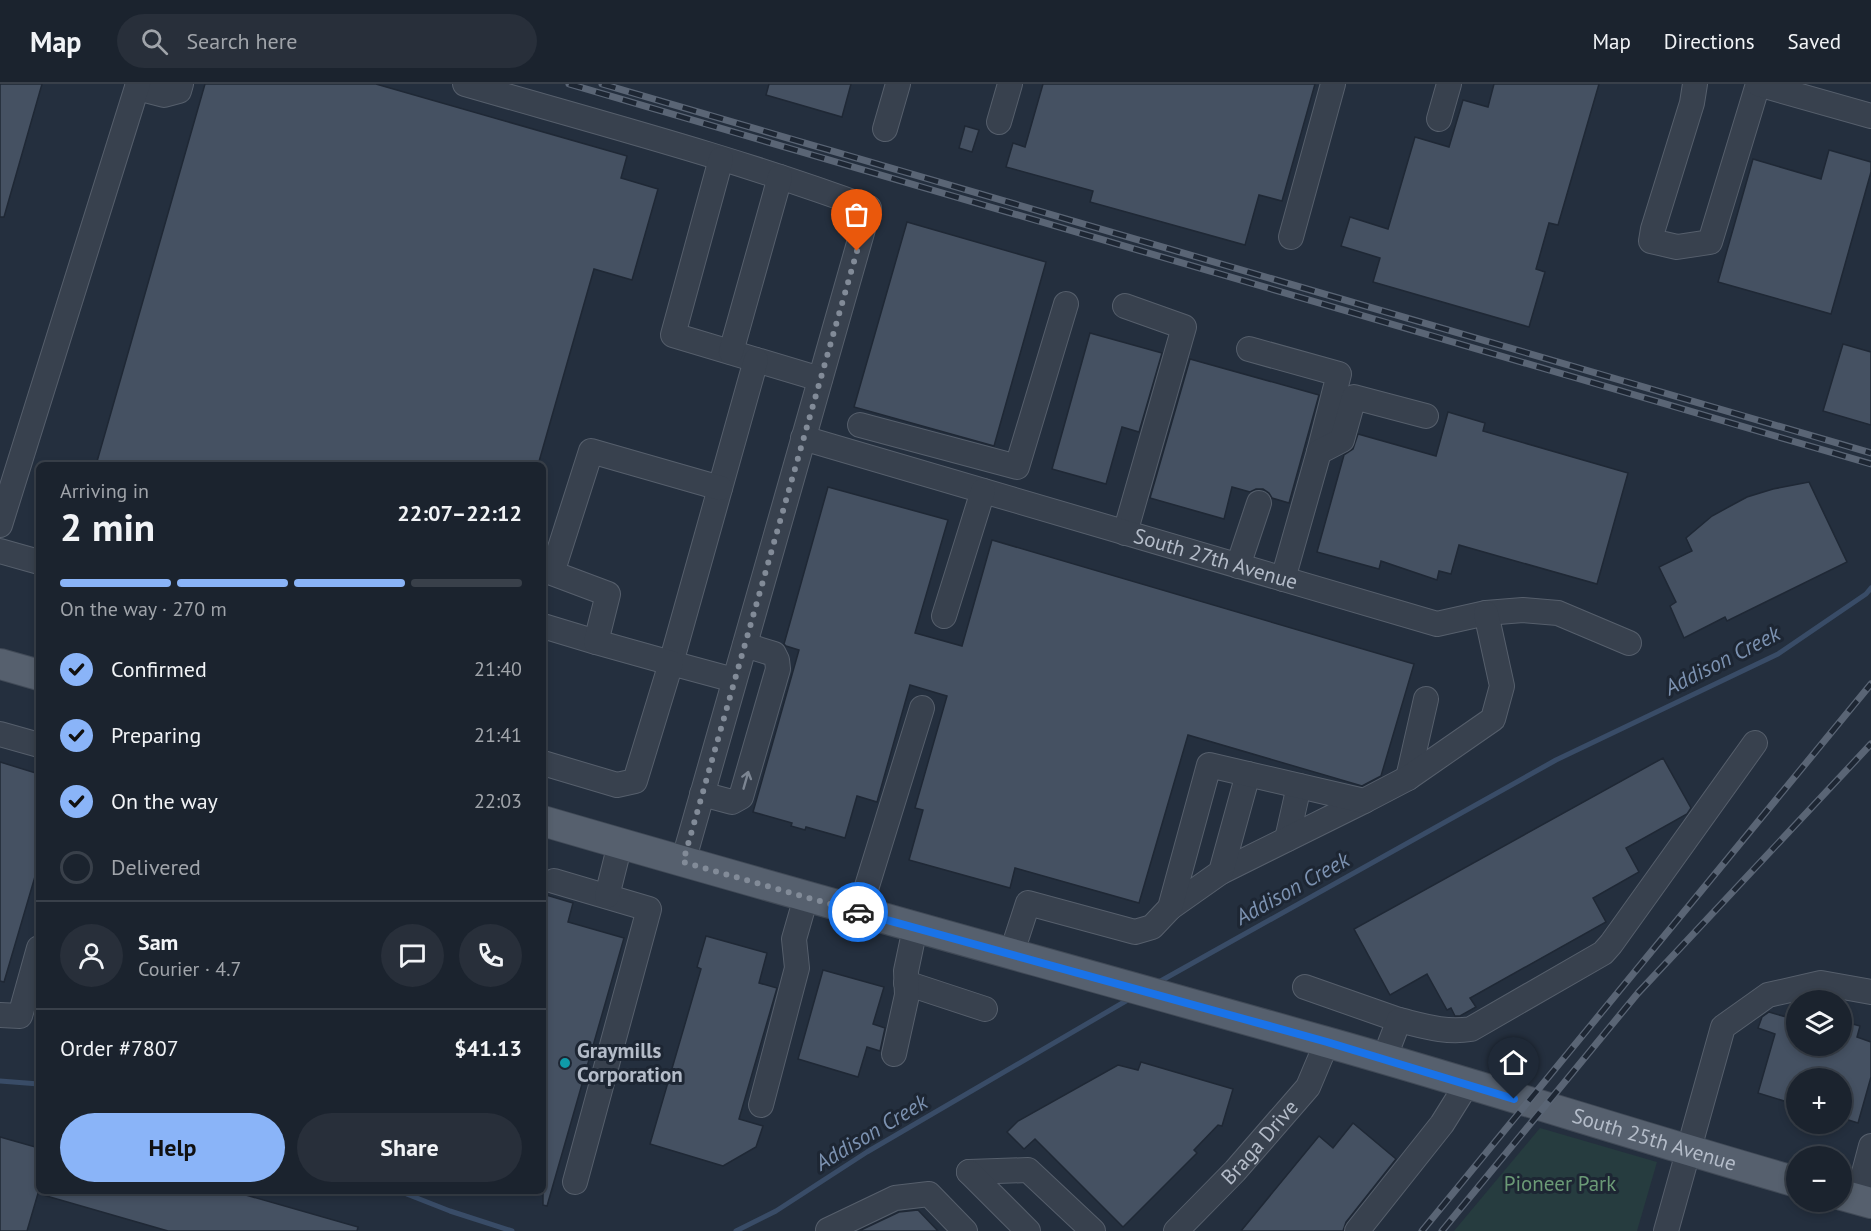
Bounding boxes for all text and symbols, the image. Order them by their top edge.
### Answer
search box [117,14,537,68]
text: Map [30,23,81,60]
icon: search [138,25,171,58]
text: Search here [186,27,297,55]
text: Map [1592,28,1631,55]
text: Directions [1664,28,1755,55]
text: Saved [1788,28,1841,55]
pin [831,189,882,251]
icon: bag [840,198,873,231]
text: Arriving in [60,478,149,504]
text: 22:07–22:12 [397,499,522,527]
text: 2 min [60,501,155,552]
street label: South 27th Avenue [1131,522,1301,595]
text: On the way · 270 m [60,596,227,622]
water label: Addison Creek [1659,618,1786,702]
icon: check [60,653,93,686]
text: Confirmed [111,655,207,683]
text: 21:40 [474,656,522,682]
icon: check [60,719,93,752]
text: Preparing [111,721,201,749]
text: 21:41 [474,722,522,748]
one-way arrow [741,771,752,790]
icon: check [60,785,93,818]
text: On the way [111,787,218,815]
text: 22:03 [474,788,522,814]
water label: Addison Creek [1229,845,1355,931]
text: Delivered [111,853,201,881]
courier [828,882,888,942]
icon: car [842,896,875,929]
button: person [60,924,123,987]
button: chat [381,924,444,987]
button: phone [459,924,522,987]
text: Sam [138,928,178,956]
text: Courier · 4.7 [138,956,241,982]
map controls [1786,990,1852,1212]
button: layers [1786,990,1852,1056]
text: Order #7807 [60,1034,179,1062]
text: $41.13 [454,1034,522,1062]
place label: Graymills Corporation [577,1037,683,1088]
pin [1488,1037,1539,1099]
icon: home [1497,1046,1530,1079]
marker: Graymills Corporation [558,1056,572,1070]
button: + [1786,1068,1852,1134]
water label: Addison Creek [809,1087,933,1177]
street label: Braga Drive [1215,1094,1304,1190]
street label: South 25th Avenue [1569,1102,1740,1177]
button: Help [60,1113,285,1182]
button: Share [297,1113,522,1182]
button: − [1786,1146,1852,1212]
park label: Pioneer Park [1504,1170,1616,1197]

